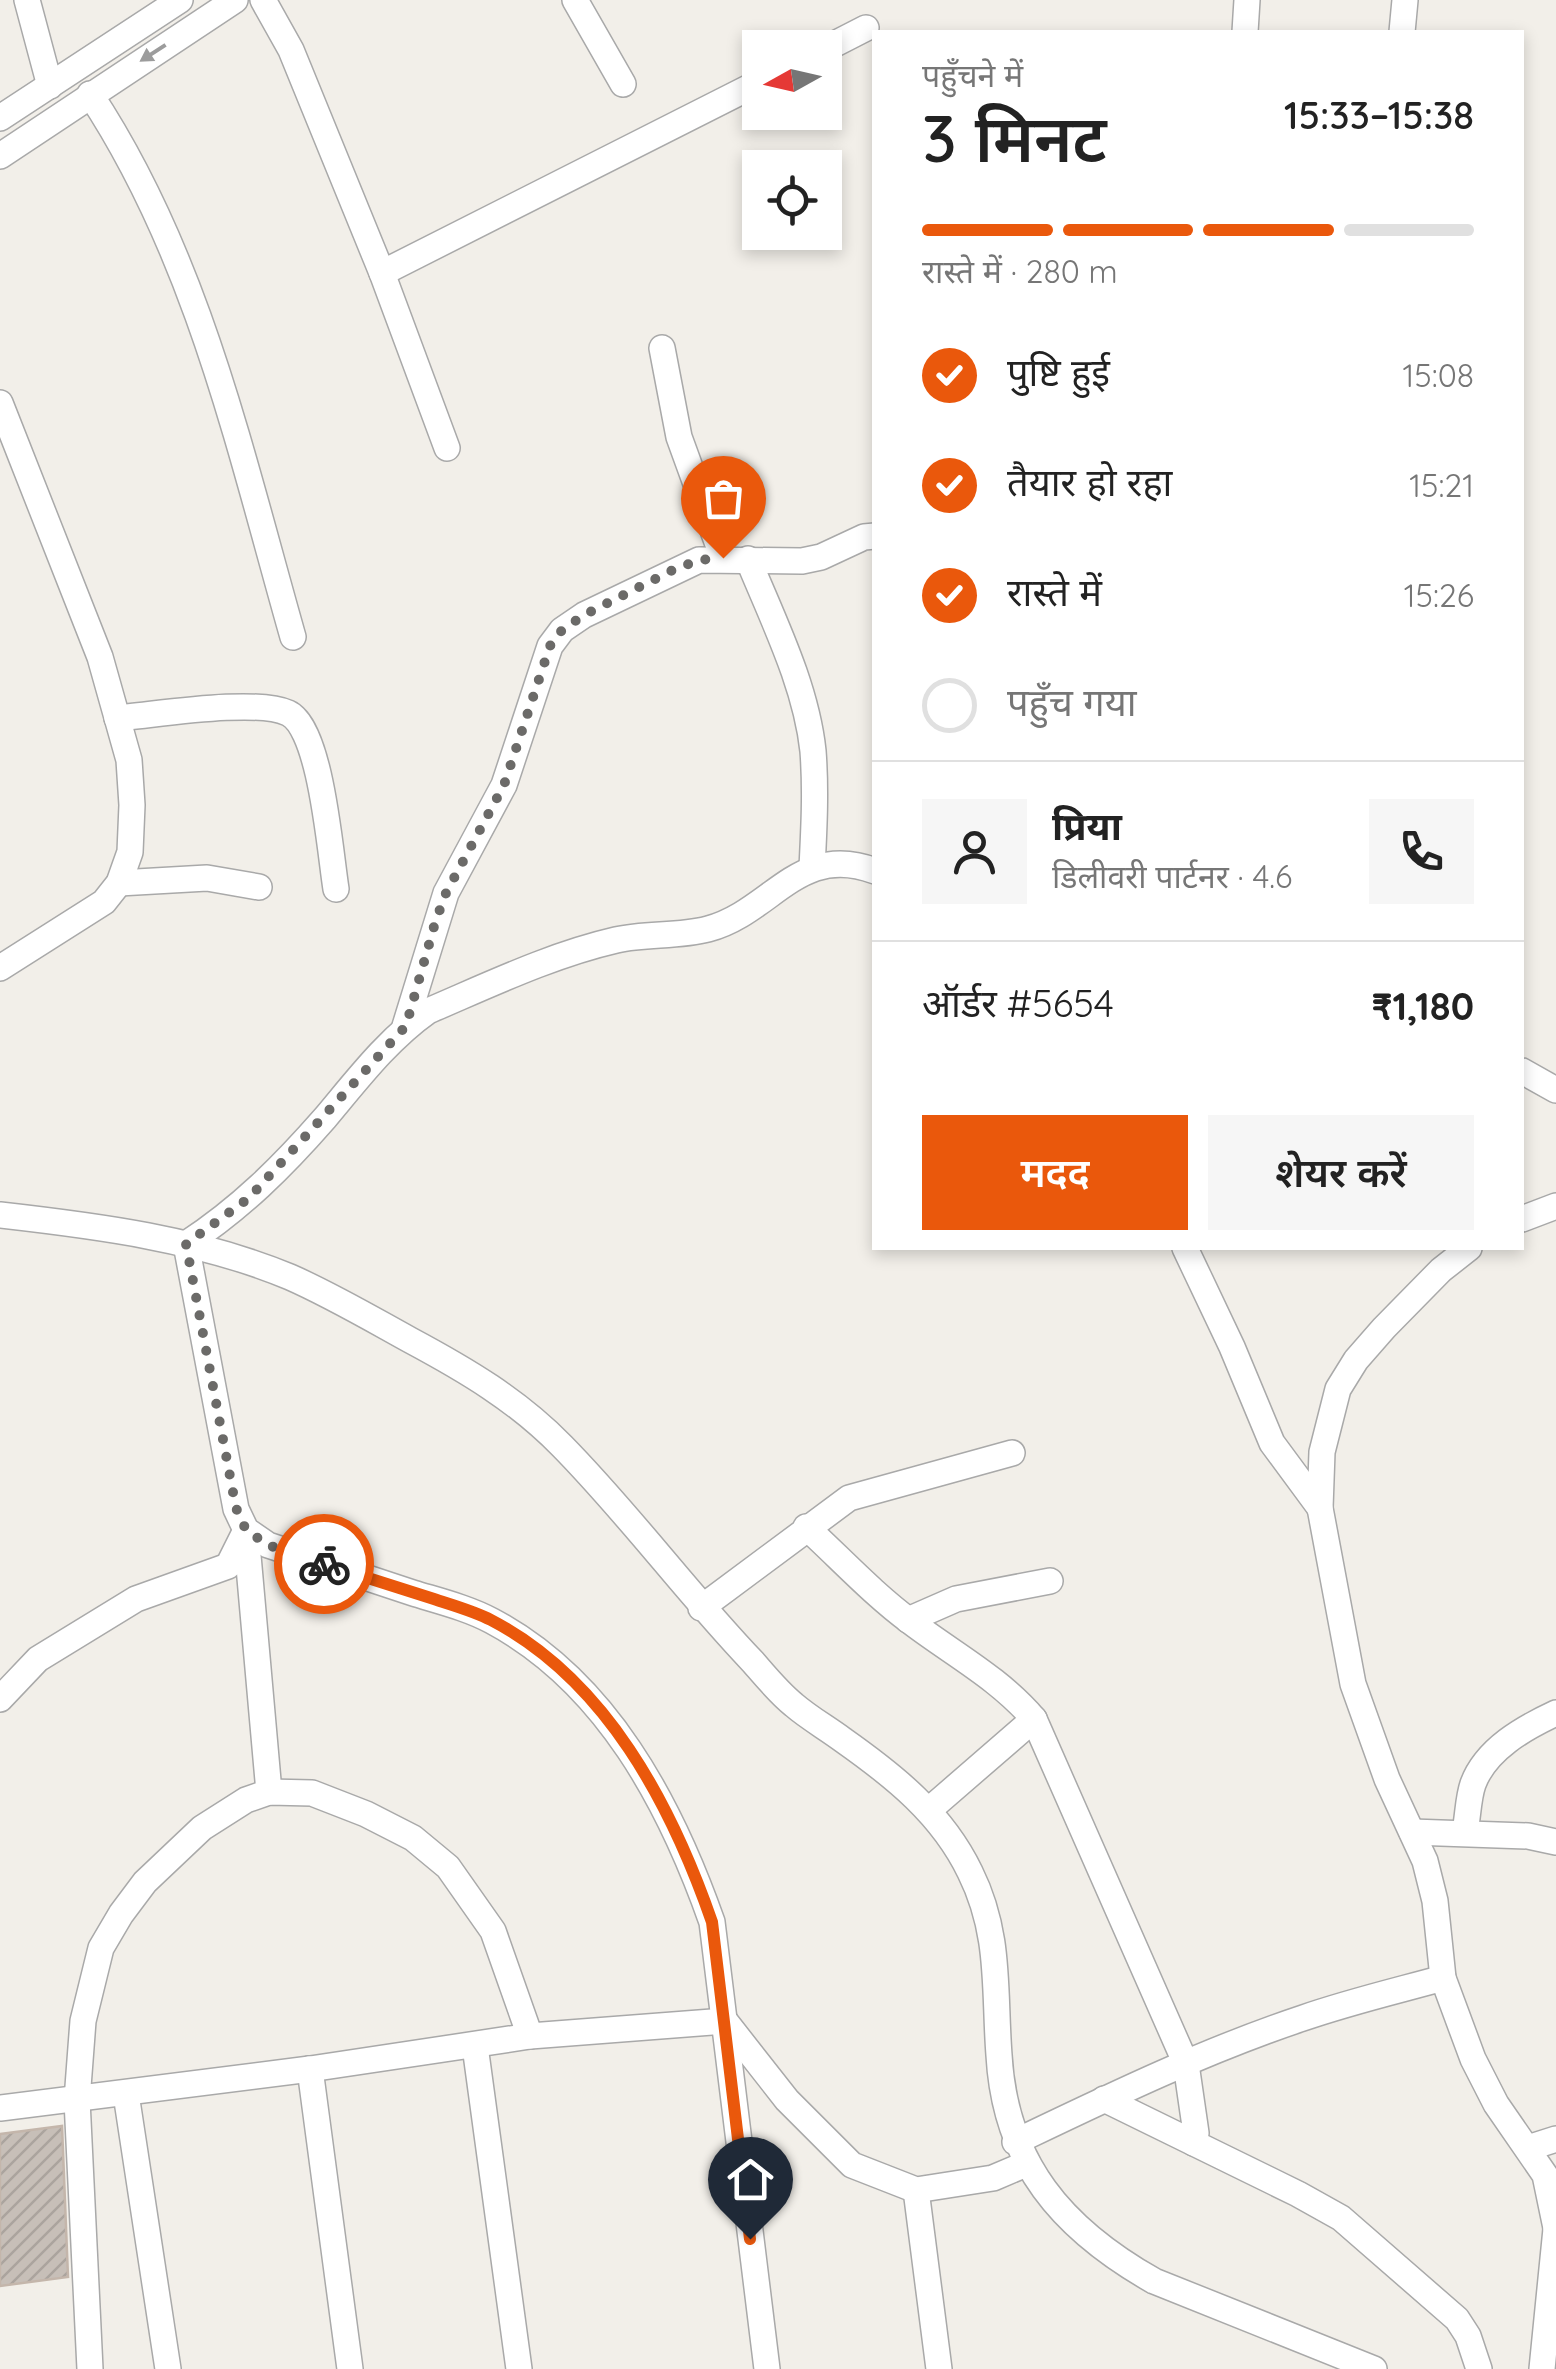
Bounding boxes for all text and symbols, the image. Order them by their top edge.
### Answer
north arrow [742,30,842,130]
map controls [742,30,842,250]
one-way arrow [139,43,167,61]
text: पहुँचने में [922,55,1023,95]
text: 15:33–15:38 [1284,91,1474,139]
text: 3 मिनट [922,97,1107,178]
button: locate [742,150,842,250]
text: रास्ते में · 280 m [922,251,1118,291]
icon: check [922,348,977,403]
text: पुष्टि हुई [1007,348,1110,396]
text: 15:08 [1402,355,1474,395]
pin [681,456,766,559]
icon: check [922,458,977,513]
text: तैयार हो रहा [1007,458,1172,506]
text: 15:21 [1409,465,1474,505]
icon: bag [696,471,751,526]
icon: check [922,568,977,623]
text: रास्ते में [1007,568,1102,616]
text: 15:26 [1404,575,1474,615]
text: पहुँच गया [1007,678,1137,726]
button: person [922,799,1027,904]
button: phone [1369,799,1474,904]
text: प्रिया [1052,802,1122,850]
text: डिलीवरी पार्टनर · 4.6 [1052,856,1292,896]
text: ऑर्डर #5654 [922,979,1114,1027]
text: ₹1,180 [1371,982,1474,1030]
button: मदद [922,1115,1188,1230]
button: शेयर करें [1208,1115,1474,1230]
courier [274,1514,374,1614]
icon: bike [297,1537,352,1592]
pin [708,2137,793,2240]
icon: home [723,2152,778,2207]

